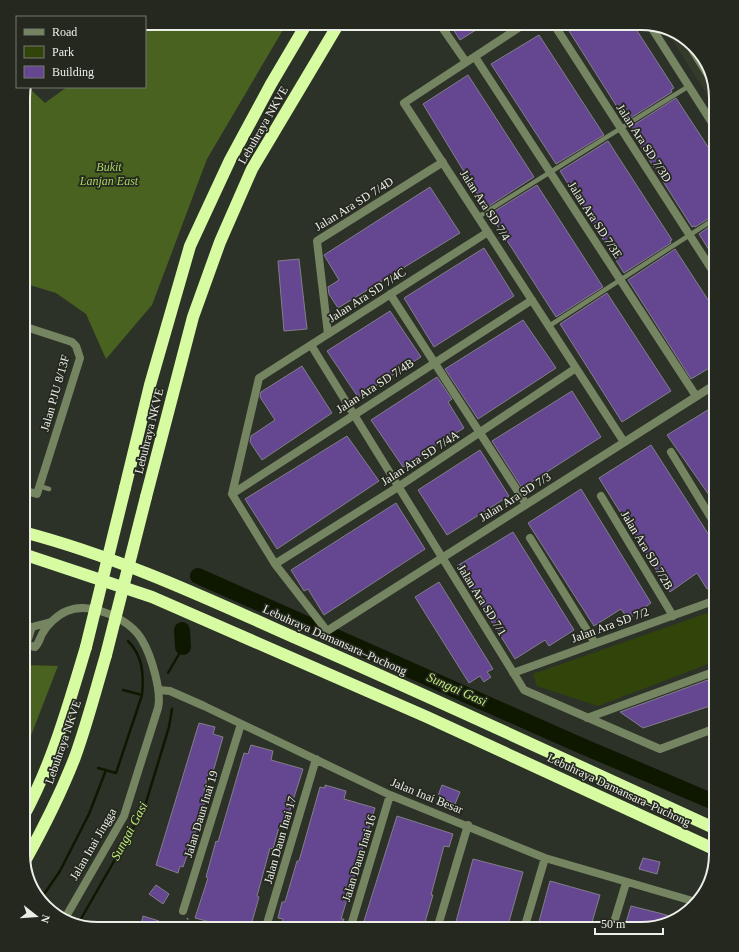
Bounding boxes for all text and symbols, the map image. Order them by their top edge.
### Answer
legend [16,16,146,88]
text: Road [52,25,77,39]
text: Park [52,45,74,59]
text: Building [52,65,94,79]
street label: Lebuhraya NKVE [235,84,291,166]
street label: Jalan Ara SD 7/3D [614,101,675,185]
park label: Bukit Lanjan East [79,160,139,188]
street label: Jalan Ara SD 7/4 [457,167,513,243]
street label: Jalan Ara SD 7/4D [312,174,396,234]
street label: Jalan Ara SD 7/3E [565,179,625,261]
street label: Jalan Ara SD 7/4C [326,265,408,325]
street label: Jalan PJU 8/13F [37,353,73,433]
street label: Jalan Ara SD 7/4B [334,356,416,416]
street label: Lebuhraya NKVE [132,387,166,475]
street label: Jalan Ara SD 7/4A [378,427,462,488]
street label: Jalan Ara SD 7/3 [477,469,553,525]
street label: Jalan Ara SD 7/2B [618,508,676,592]
street label: Jalan Ara SD 7/1 [454,562,510,638]
street label: Lebuhraya Damansara–Puchong [261,602,409,678]
street label: Jalan Ara SD 7/2 [569,604,651,646]
water label: Sungai Gasi [425,669,490,709]
street label: Lebuhraya NKVE [42,698,84,786]
street label: Lebuhraya Damansara–Puchong [545,751,693,829]
street label: Jalan Daun Inai 19 [181,769,221,859]
street label: Jalan Inai Besar [389,775,465,817]
street label: Jalan Daun Inai 17 [261,795,299,885]
water label: Sungai Gasi [107,799,151,863]
street label: Jalan Inai Jingga [67,805,120,882]
street label: Jalan Daun Inai 16 [339,813,379,903]
north arrow [16,896,56,936]
scale bar [595,910,663,936]
text: N [39,913,52,925]
text: 50 m [601,917,626,931]

